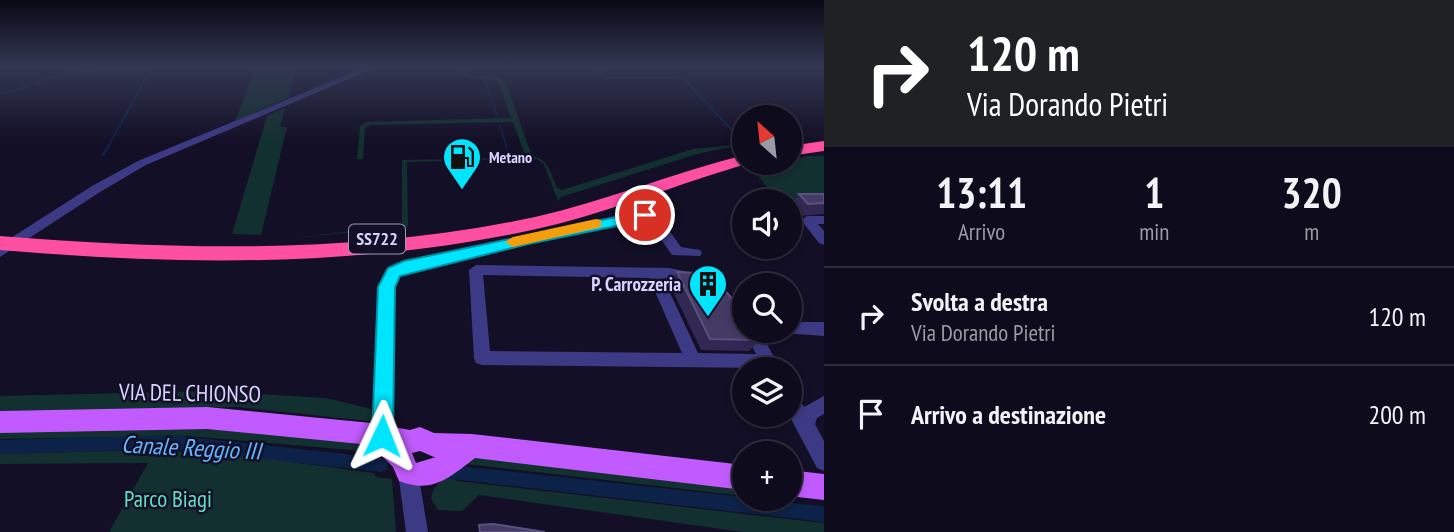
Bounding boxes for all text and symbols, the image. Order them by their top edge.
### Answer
text: 120 m [967,21,1080,85]
icon: right [852,28,943,119]
text: Via Dorando Pietri [967,83,1168,125]
north arrow [732,105,802,175]
map controls [732,105,802,511]
fuel station icon: Metano [441,136,483,191]
place label: Metano [489,147,532,167]
text: 13:11 [936,165,1027,220]
text: 1 [1144,165,1164,220]
text: 320 [1282,165,1342,220]
pin [615,185,675,245]
button: sound [732,189,802,259]
icon: arrive [626,196,664,234]
text: Arrivo [958,217,1005,246]
text: min [1139,217,1169,246]
text: m [1304,217,1319,246]
road number: SS722 [349,225,405,254]
building icon: P. Carrozzeria [687,263,729,318]
place label: P. Carrozzeria [591,272,681,296]
button: search [732,273,802,343]
text: Svolta a destra [911,285,1048,318]
icon: right [852,297,890,335]
text: 120 m [1368,300,1426,333]
text: Via Dorando Pietri [911,318,1056,347]
button: layers [732,357,802,427]
street label: VIA DEL CHIONSO [118,377,261,408]
icon: arrive [852,395,890,433]
text: Arrivo a destinazione [911,398,1106,431]
text: 200 m [1368,398,1426,431]
position arrow [345,399,419,473]
water label: Canale Reggio III [121,428,264,467]
button: + [732,441,802,511]
park label: Parco Biagi [124,484,212,513]

